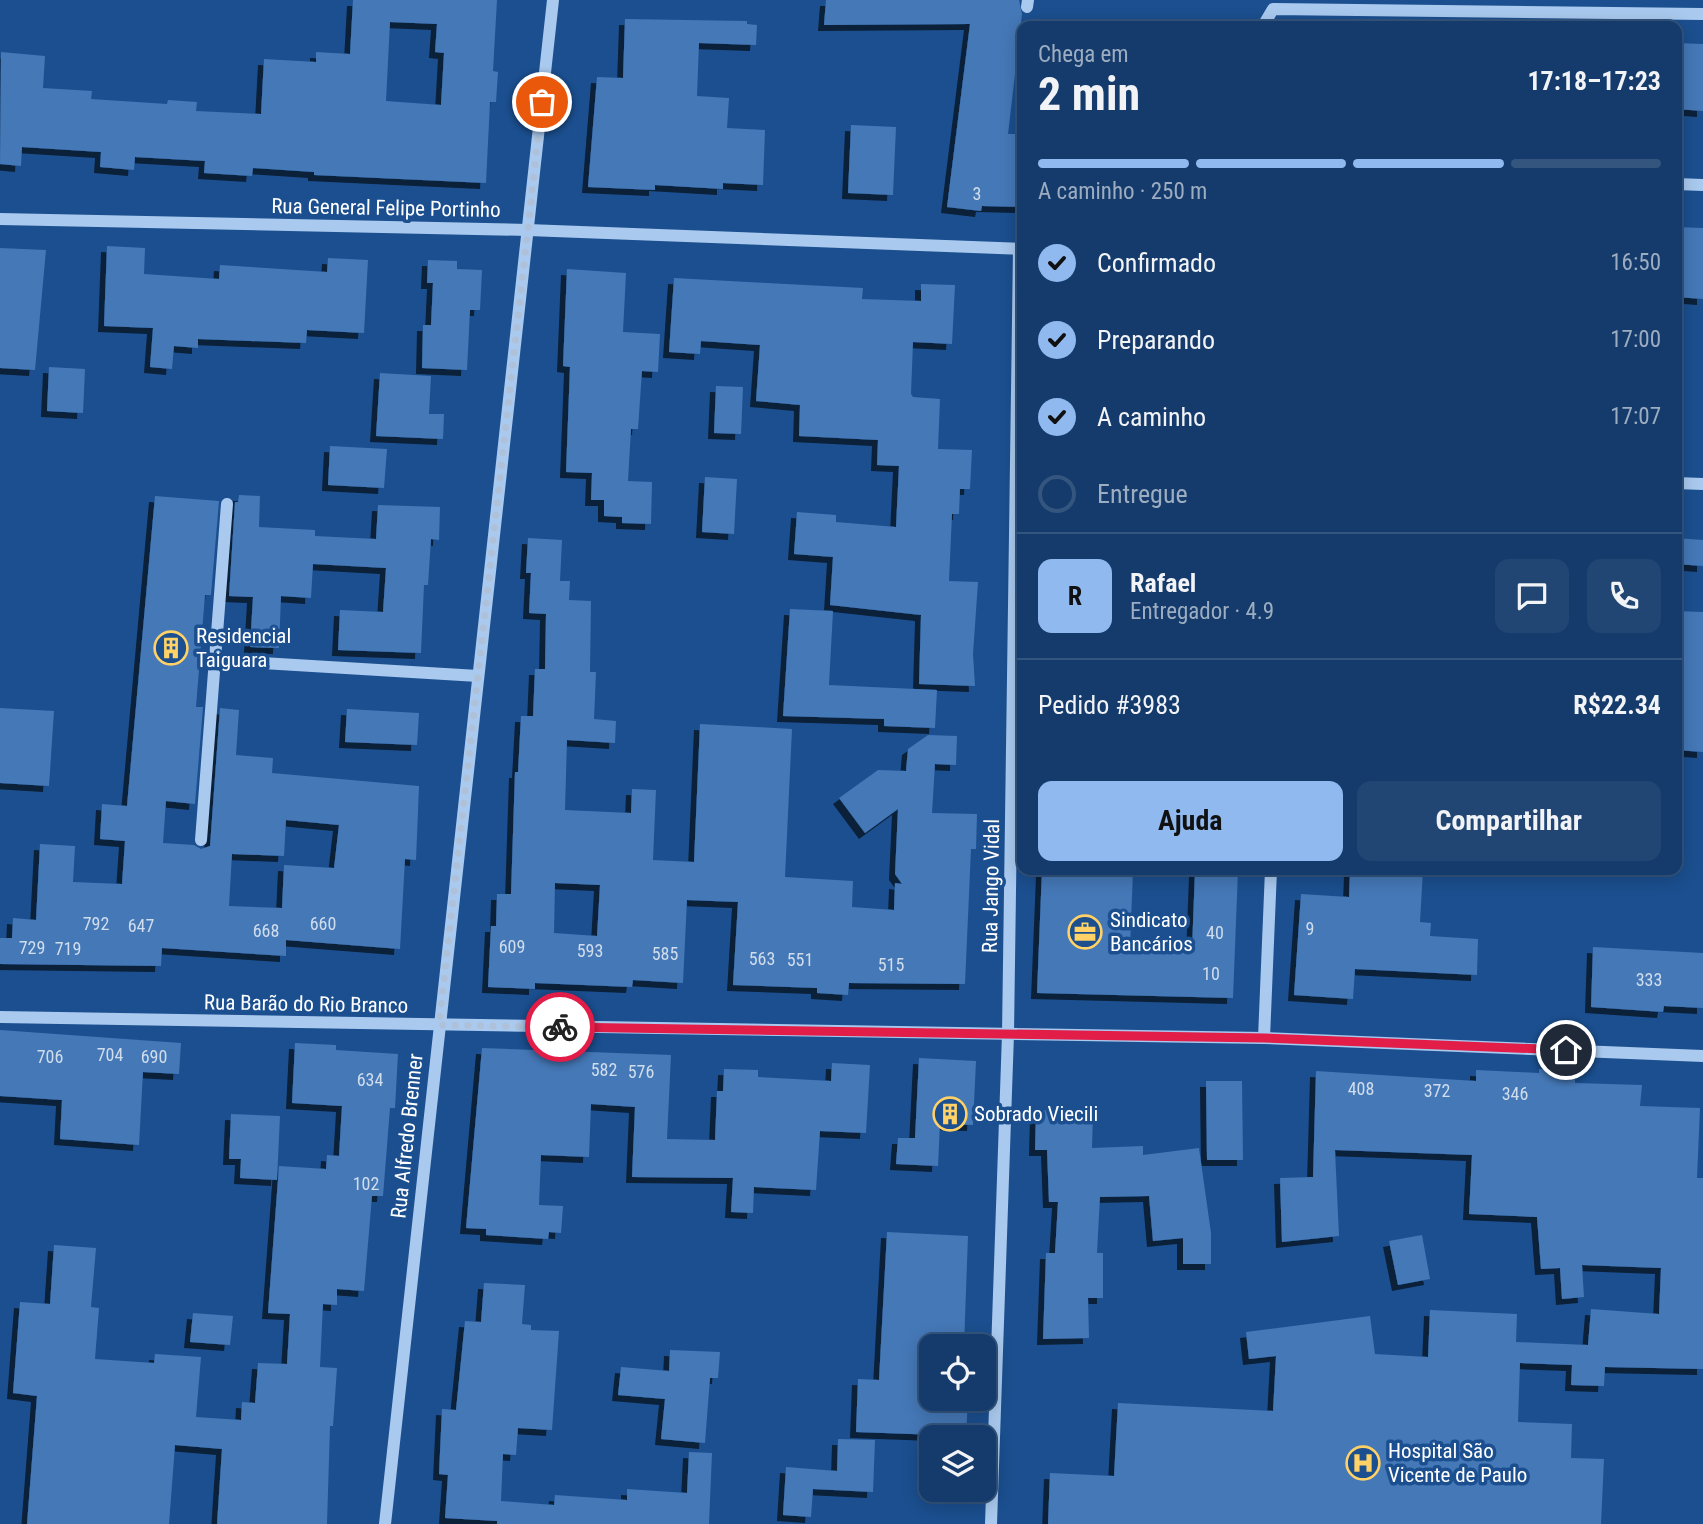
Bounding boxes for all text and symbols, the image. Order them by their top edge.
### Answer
text: Chega em [1038,41,1129,68]
text: 17:18–17:23 [1527,66,1661,96]
text: 2 min [1038,67,1140,121]
pin [512,72,572,132]
icon: bag [523,83,561,121]
text: A caminho · 250 m [1038,178,1207,205]
house number: 3 [973,183,981,204]
street label: Rua General Felipe Portinho [271,194,501,222]
icon: check [1038,244,1076,282]
text: Confirmado [1097,248,1216,278]
text: 16:50 [1610,249,1661,276]
icon: check [1038,321,1076,359]
text: Preparando [1097,325,1215,355]
text: 17:00 [1610,326,1661,353]
icon: check [1038,398,1076,436]
text: A caminho [1097,402,1206,432]
text: 17:07 [1610,403,1661,430]
text: Entregue [1097,479,1188,509]
button: chat [1495,559,1569,633]
button: phone [1587,559,1661,633]
text: Rafael [1130,568,1196,598]
text: R [1068,581,1082,611]
text: Entregador · 4.9 [1130,598,1274,625]
place label: Residencial Taiguara [196,624,291,672]
building icon: Residencial Taiguara [152,629,190,667]
text: Pedido #3983 [1038,690,1181,720]
text: R$22.34 [1573,690,1661,720]
button: Ajuda [1038,781,1343,861]
button: Compartilhar [1357,781,1661,861]
street label: Rua Jango Vidal [978,819,1004,953]
place label: Sindicato Bancários [1110,908,1193,956]
house number: 792 [83,913,109,934]
house number: 660 [310,913,336,934]
office icon: Sindicato Bancários [1066,913,1104,951]
house number: 647 [128,915,154,936]
house number: 9 [1306,918,1314,939]
house number: 668 [253,920,279,941]
house number: 40 [1206,922,1224,943]
house number: 609 [499,936,525,957]
house number: 729 [19,937,45,958]
house number: 719 [55,938,81,959]
house number: 593 [577,940,603,961]
house number: 585 [652,943,678,964]
house number: 563 [749,948,775,969]
house number: 551 [787,949,813,970]
house number: 515 [878,954,904,975]
house number: 10 [1202,963,1220,984]
house number: 333 [1636,969,1662,990]
street label: Rua Barão do Rio Branco [204,990,408,1018]
courier [525,992,595,1062]
icon: bike [541,1008,579,1046]
pin [1536,1020,1596,1080]
icon: home [1547,1031,1585,1069]
house number: 704 [97,1044,123,1065]
house number: 706 [37,1046,63,1067]
house number: 690 [141,1046,167,1067]
street label: Rua Alfredo Brenner [386,1052,428,1220]
house number: 582 [591,1059,617,1080]
house number: 576 [628,1061,654,1082]
house number: 634 [357,1069,383,1090]
house number: 408 [1348,1078,1374,1099]
house number: 372 [1424,1080,1450,1101]
house number: 346 [1502,1083,1528,1104]
building icon: Sobrado Viecili [931,1095,969,1133]
place label: Sobrado Viecili [974,1102,1098,1126]
house number: 102 [353,1173,379,1194]
map controls [919,1334,996,1502]
button: locate [919,1334,996,1411]
button: layers [919,1425,996,1502]
place label: Hospital São Vicente de Paulo [1388,1439,1527,1487]
hospital icon: Hospital São Vicente de Paulo [1344,1444,1382,1482]

